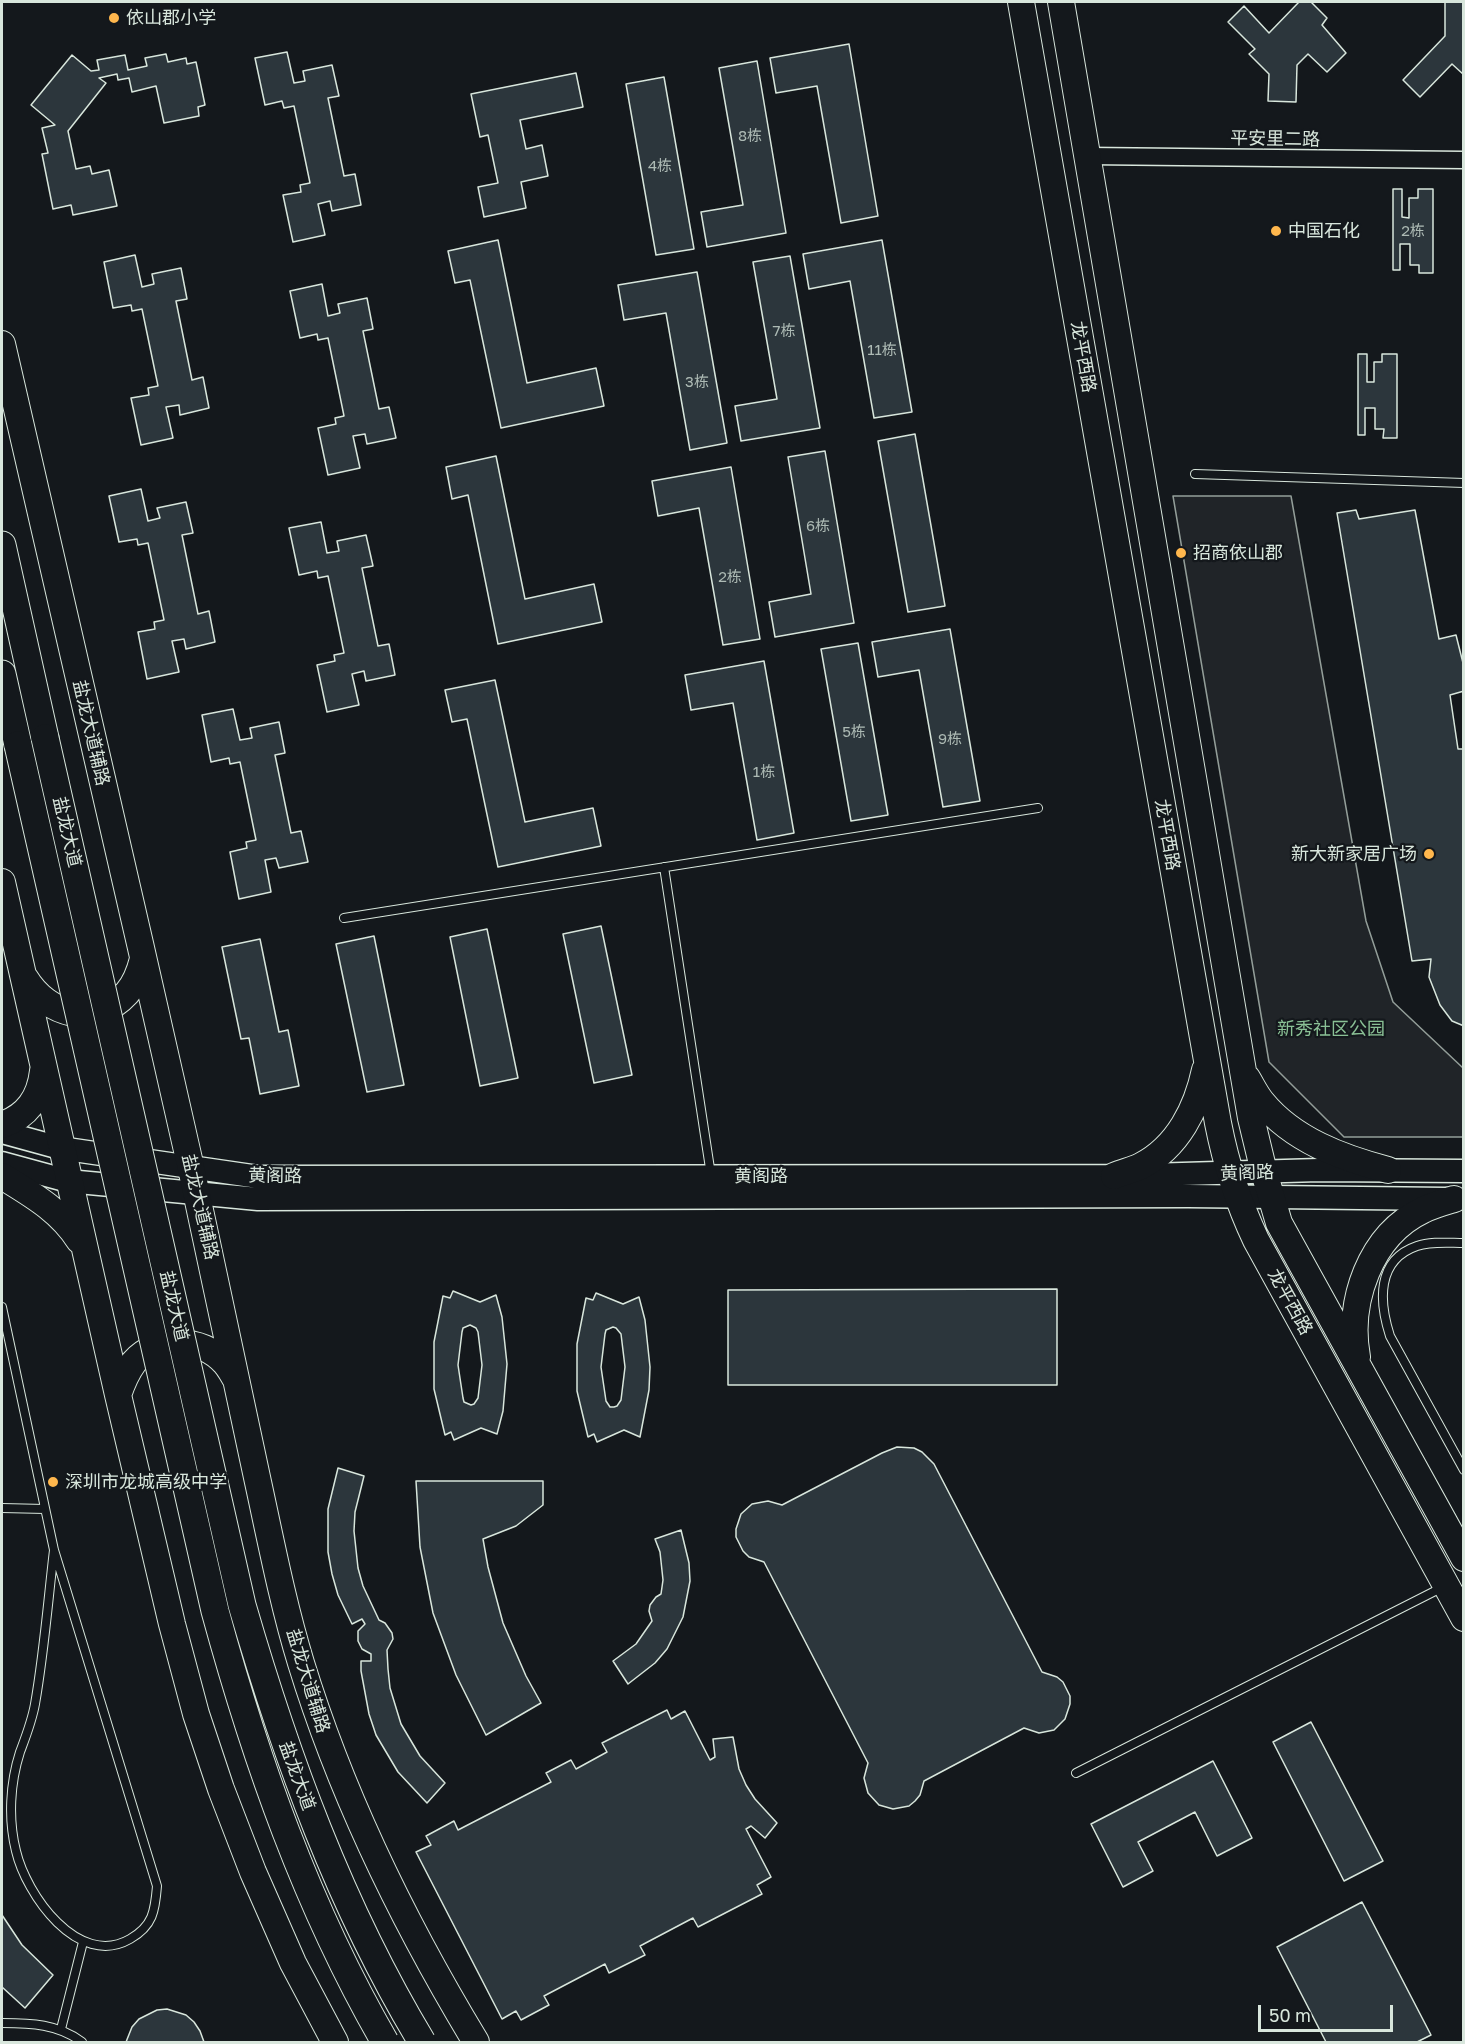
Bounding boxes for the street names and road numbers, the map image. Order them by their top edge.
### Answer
street label: 平安里二路 [1230,127,1320,151]
street label: 龙平西路 [1066,320,1100,394]
street label: 盐龙大道辅路 [68,678,114,788]
street label: 盐龙大道 [48,794,86,870]
street label: 龙平西路 [1150,798,1184,872]
street label: 盐龙大道辅路 [177,1152,223,1262]
street label: 黄阁路 [1220,1161,1274,1185]
street label: 黄阁路 [248,1165,302,1187]
street label: 黄阁路 [734,1165,788,1187]
street label: 龙平西路 [1263,1265,1317,1339]
street label: 盐龙大道 [155,1268,193,1344]
street label: 盐龙大道辅路 [282,1626,334,1736]
street label: 盐龙大道 [275,1738,319,1814]

